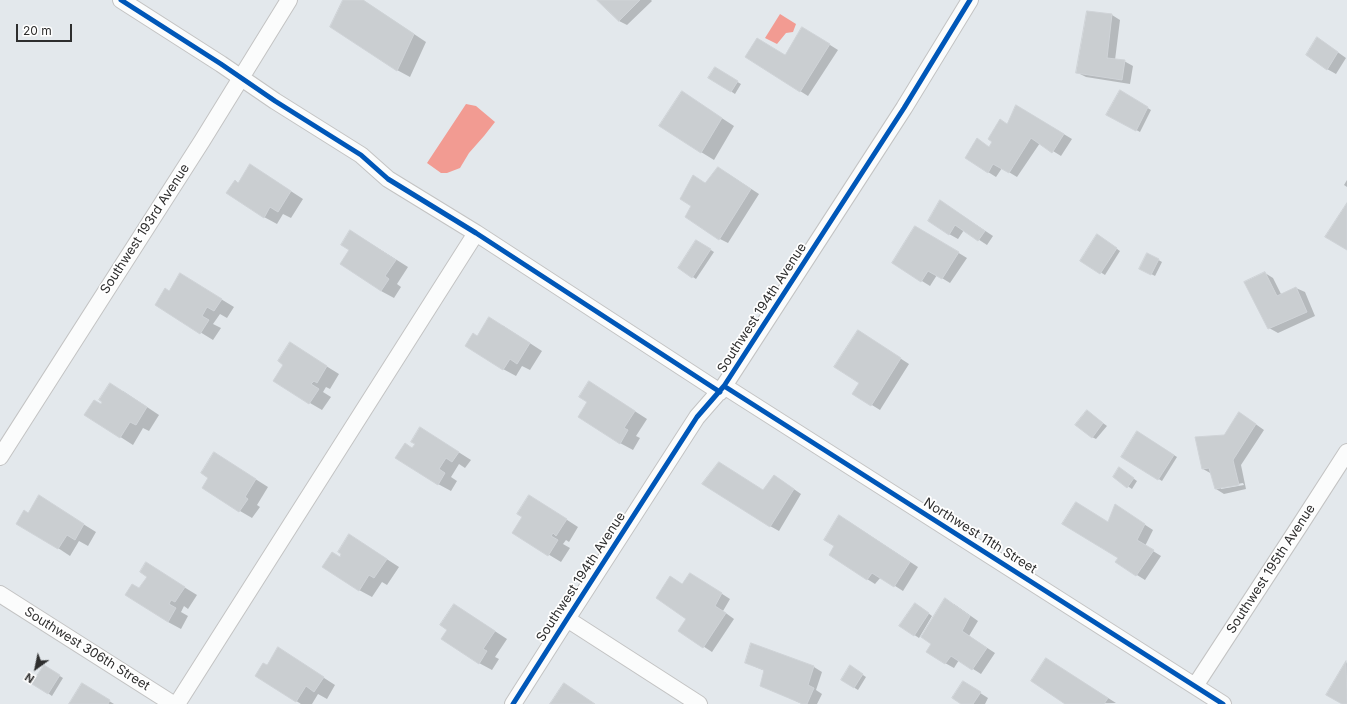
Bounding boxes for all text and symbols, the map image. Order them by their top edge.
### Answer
scale bar [18,16,74,42]
text: 20 m [23,23,52,38]
street label: Southwest 193rd Avenue [97,161,193,297]
street label: Southwest 194th Avenue [714,240,810,376]
street label: Northwest 11th Street [921,495,1039,577]
street label: Southwest 195th Avenue [1223,501,1319,637]
street label: Southwest 194th Avenue [533,509,629,645]
street label: Southwest 306th Street [21,604,153,694]
north arrow [16,648,56,688]
text: N [22,670,37,686]

